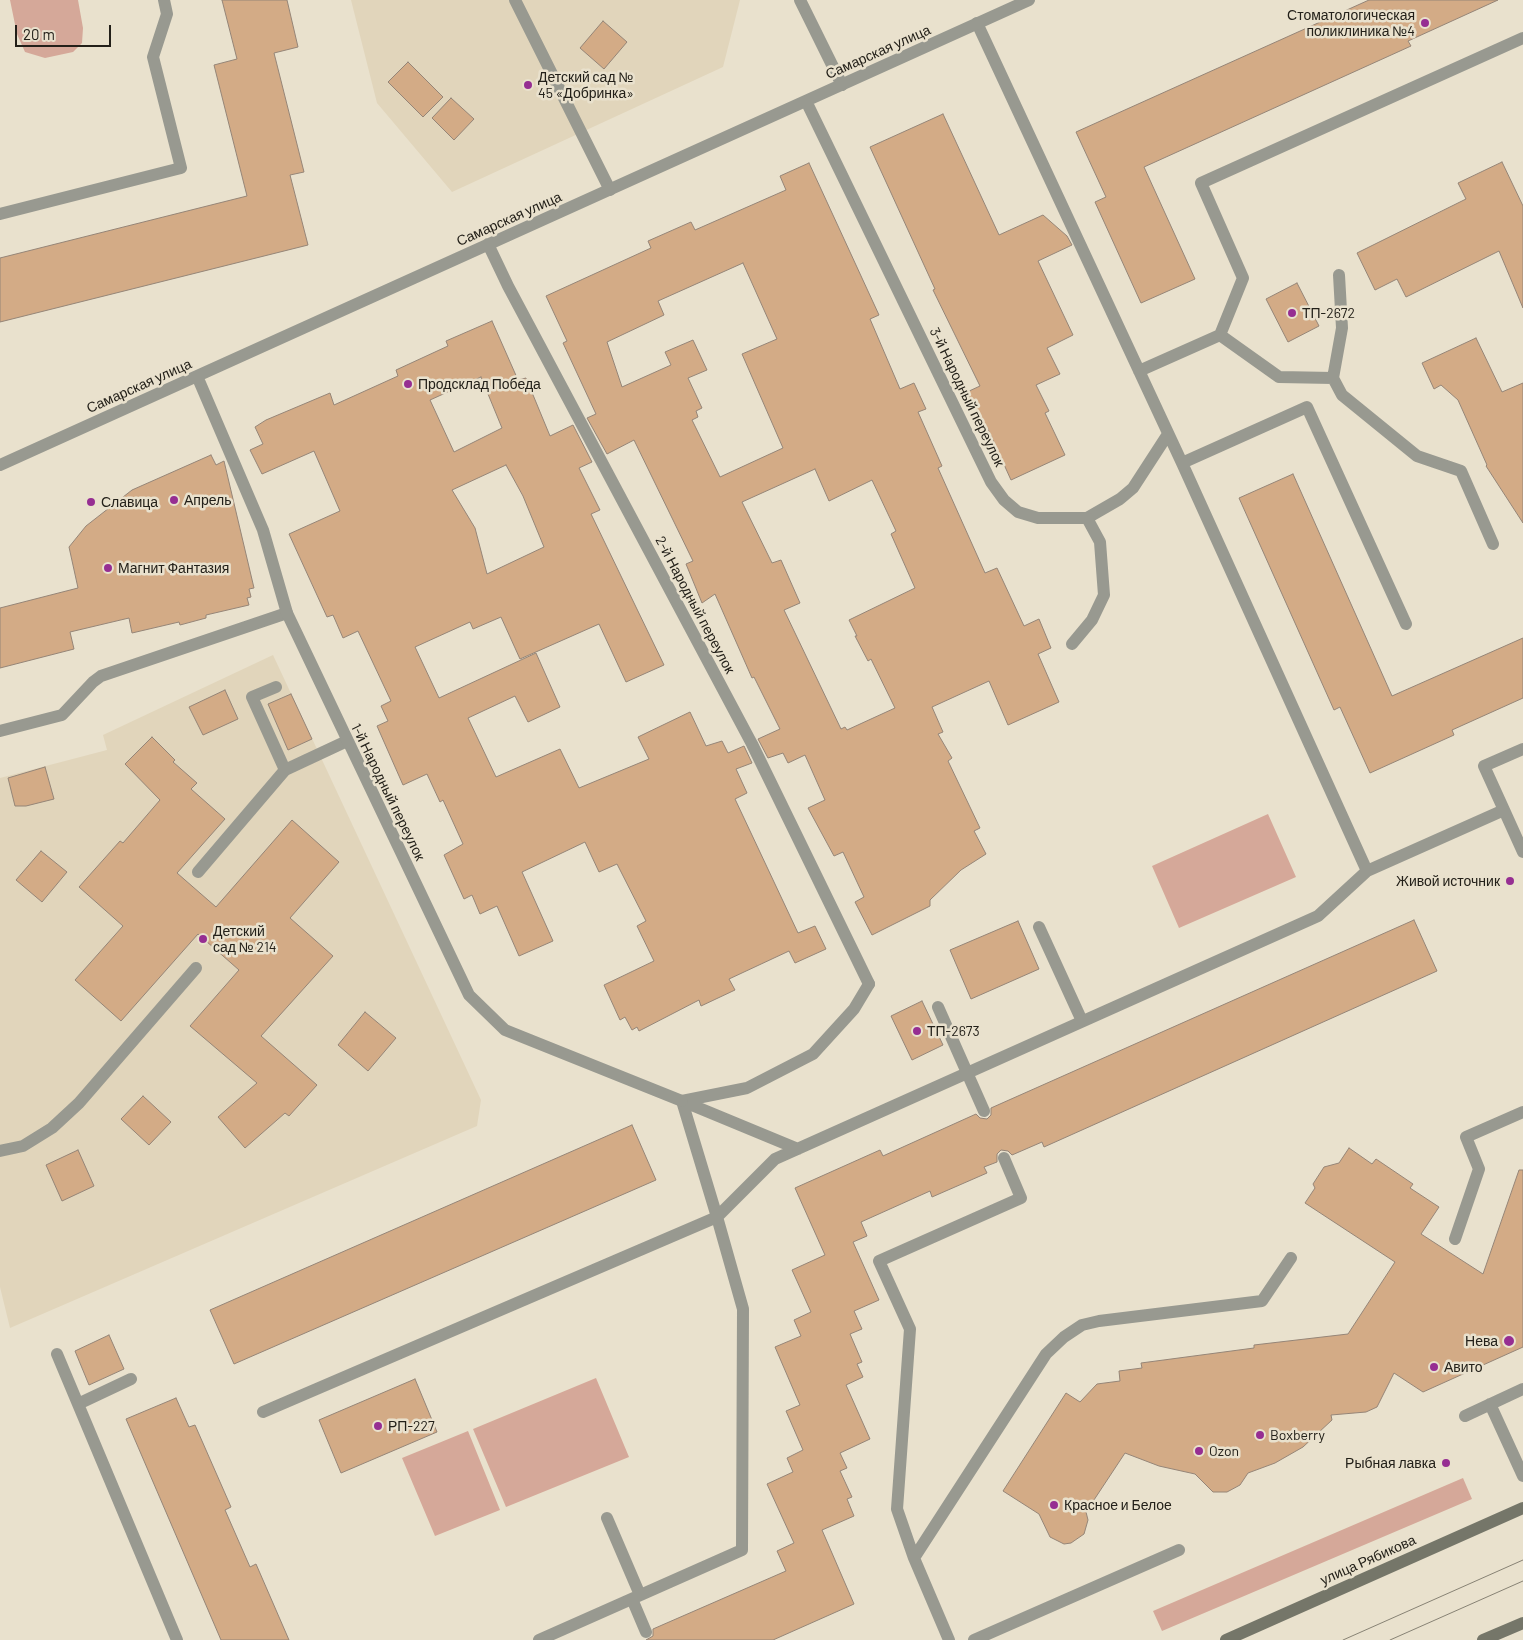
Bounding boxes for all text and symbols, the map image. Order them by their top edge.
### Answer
place label: Стоматологическая поликлиника №4 [1287,7,1415,40]
scale bar [18,15,114,47]
marker: Стоматологическая поликлиника №4 [1419,17,1431,29]
street label: Самарская улица [823,21,933,83]
text: 20 m [23,25,55,43]
place label: Детский сад № 45 «Добринка» [538,69,634,102]
marker: Детский сад № 45 «Добринка» [522,79,534,91]
street label: Самарская улица [454,188,564,250]
place label: ТП-2672 [1302,305,1355,321]
marker: ТП-2672 [1286,307,1298,319]
street label: 3-й Народный переулок [926,325,1008,469]
street label: Самарская улица [84,355,194,417]
place label: Продсклад Победа [418,376,541,392]
marker: Продсклад Победа [402,378,414,390]
place label: Апрель [184,492,231,508]
place label: Славица [101,494,158,510]
marker: Апрель [168,494,180,506]
marker: Славица [85,496,97,508]
street label: 2-й Народный переулок [652,533,738,677]
place label: Магнит Фантазия [118,560,229,576]
marker: Магнит Фантазия [102,562,114,574]
street label: 1-й Народный переулок [347,721,429,863]
place label: Живой источник [1396,873,1500,889]
marker: Живой источник [1504,875,1516,887]
place label: Детский сад № 214 [213,923,276,956]
marker: Детский сад № 214 [197,933,209,945]
place label: ТП-2673 [927,1023,980,1039]
marker: ТП-2673 [911,1025,923,1037]
place label: Нева [1465,1333,1498,1349]
marker: Нева [1502,1334,1516,1348]
place label: Авито [1444,1359,1483,1375]
marker: Авито [1428,1361,1440,1373]
place label: РП-227 [388,1418,435,1434]
marker: РП-227 [372,1420,384,1432]
place label: Boxberry [1270,1427,1325,1443]
marker: Boxberry [1254,1429,1266,1441]
place label: Ozon [1209,1443,1239,1459]
marker: Ozon [1193,1445,1205,1457]
place label: Рыбная лавка [1345,1455,1436,1471]
marker: Рыбная лавка [1440,1457,1452,1469]
place label: Красное и Белое [1064,1497,1172,1513]
marker: Красное и Белое [1048,1499,1060,1511]
street label: улица Рябикова [1318,1531,1418,1589]

